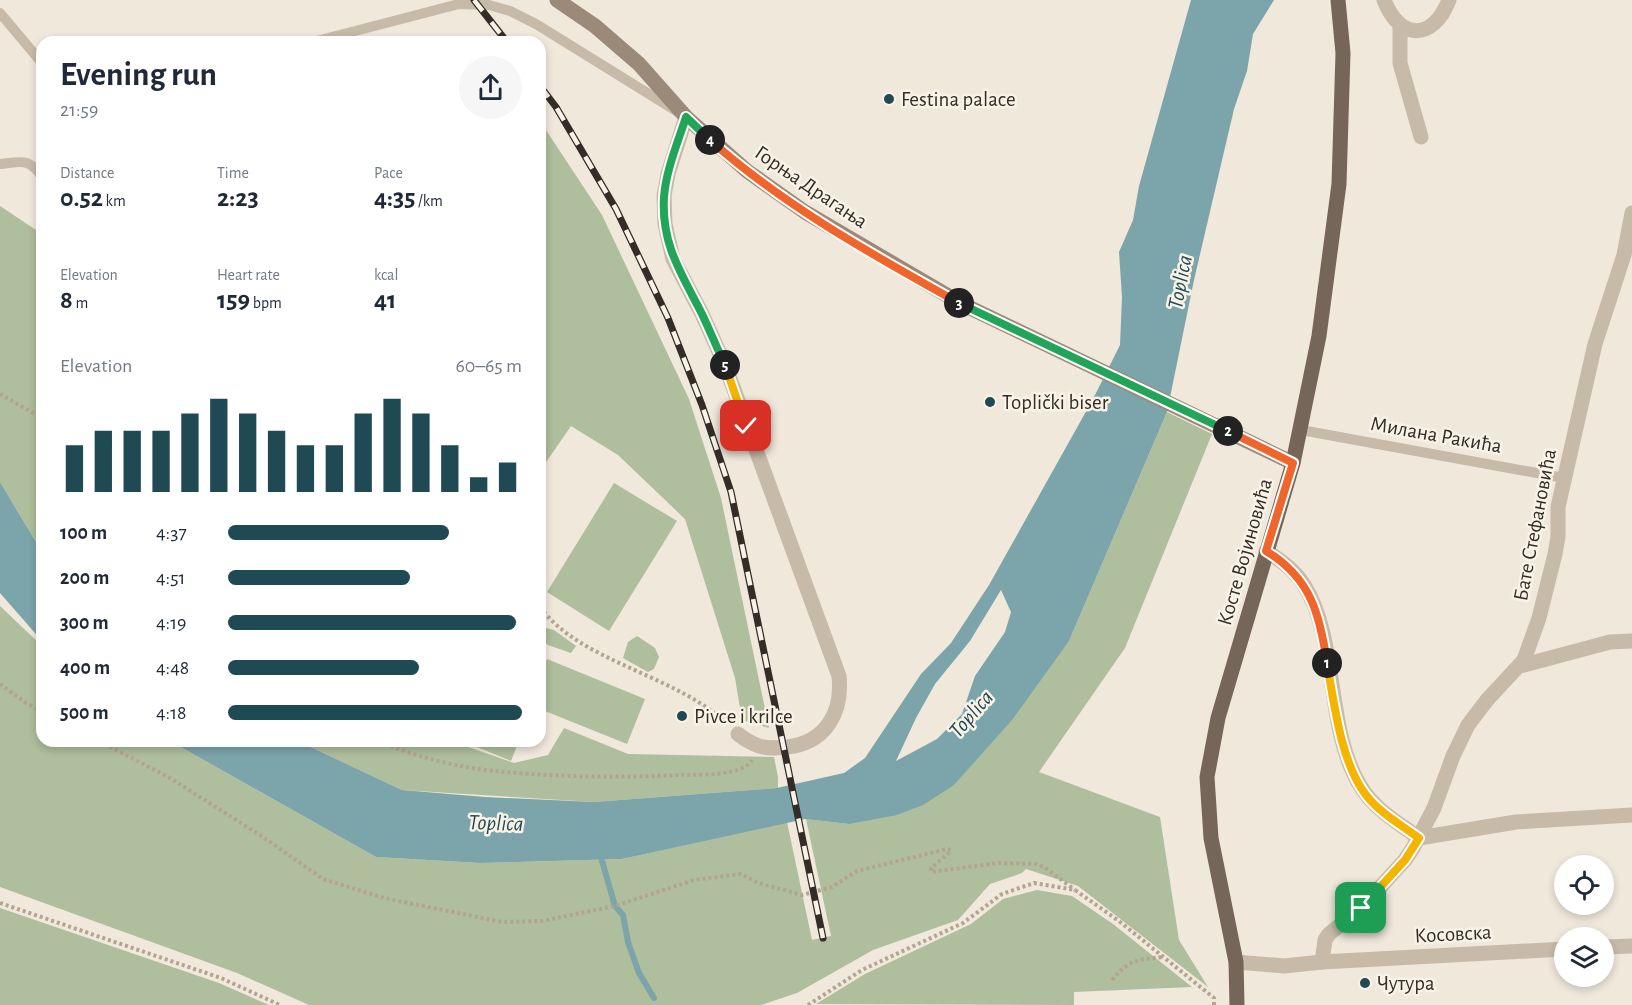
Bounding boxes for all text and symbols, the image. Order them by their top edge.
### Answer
button: share [459,56,522,119]
text: Evening run [60,59,217,92]
place label: Festina palace [901,89,1016,110]
marker: Festina palace [882,92,896,106]
text: 21:59 [60,100,98,120]
pin: 4 [695,125,725,155]
text: 4 [706,132,714,148]
street label: Горња Драгања [751,142,871,232]
text: Distance [60,165,114,181]
text: Time [217,165,249,181]
text: Pace [374,165,403,181]
text: 0.52 [60,185,103,211]
text: 2:23 [217,185,259,211]
text: 4:35 [374,185,415,211]
text: km [103,193,126,209]
text: /km [415,193,443,209]
water label: Toplica [1164,253,1197,311]
text: Elevation [60,267,118,283]
text: Heart rate [217,267,280,283]
text: kcal [374,267,398,283]
text: 8 [60,287,73,313]
text: 159 [217,287,250,313]
text: 41 [374,287,396,313]
pin: 3 [944,288,974,318]
text: m [73,295,88,311]
text: bpm [250,295,282,311]
text: 3 [956,295,962,311]
pin: 5 [710,350,740,380]
text: Elevation [60,356,132,376]
text: 60–65 m [455,356,522,376]
text: 5 [722,357,728,373]
place label: Toplički biser [1002,392,1109,413]
marker: Toplički biser [983,395,997,409]
pin [720,400,771,451]
icon: check [729,409,762,442]
street label: Милана Ракића [1369,413,1504,457]
pin: 2 [1213,416,1243,446]
text: 2 [1224,423,1232,439]
street label: Бате Стефановића [1510,447,1560,603]
street label: Косте Војиновића [1214,476,1276,628]
text: 100 m [60,523,107,543]
text: 4:37 [156,523,187,543]
text: 200 m [60,568,109,588]
text: 4:51 [156,568,185,588]
text: 300 m [60,613,109,633]
text: 4:19 [156,613,186,633]
pin: 1 [1312,648,1342,678]
text: 1 [1324,655,1330,671]
text: 400 m [60,658,110,678]
text: 4:48 [156,658,189,678]
water label: Toplica [945,686,998,743]
text: 500 m [60,703,109,723]
text: 4:18 [156,703,187,723]
place label: Pivce i krilce [694,706,793,727]
marker: Pivce i krilce [675,709,689,723]
water label: Toplica [468,811,524,836]
map controls [1554,855,1614,987]
button: locate [1554,855,1614,915]
pin [1335,882,1386,933]
icon: arrive [1344,891,1377,924]
street label: Косовска [1414,921,1492,947]
button: layers [1554,927,1614,987]
place label: Чутура [1377,973,1435,994]
marker: Чутура [1358,976,1372,990]

